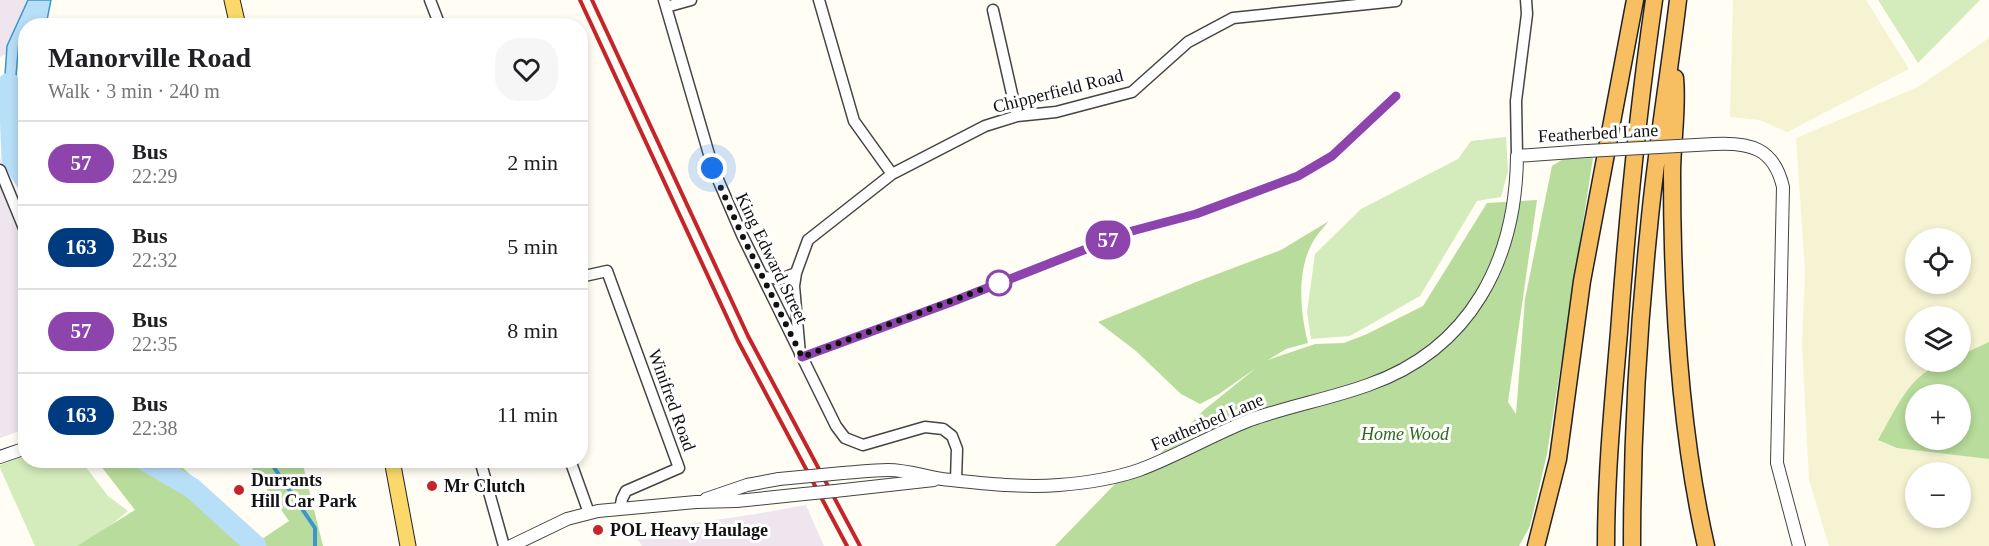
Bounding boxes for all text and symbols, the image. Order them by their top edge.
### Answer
button: heart [495,38,558,101]
text: Manorville Road [48,42,251,73]
street label: Chipperfield Road [991,65,1125,117]
text: Walk · 3 min · 240 m [48,80,220,102]
street label: Featherbed Lane [1537,120,1659,146]
text: Bus [132,139,167,164]
text: 2 min [507,150,558,175]
text: 57 [71,151,92,175]
your location [697,153,727,183]
text: 22:29 [132,165,178,187]
street label: King Edward Street [732,189,812,327]
line badge: 57 [1081,220,1135,260]
text: Bus [132,223,167,248]
text: 57 [1098,228,1119,252]
map controls [1905,228,1971,528]
button: locate [1905,228,1971,294]
text: 5 min [507,234,558,259]
text: 163 [65,235,97,259]
text: 22:32 [132,249,178,271]
unlabelled marker [986,270,1012,296]
button: layers [1905,306,1971,372]
text: Bus [132,307,167,332]
text: 8 min [507,318,558,343]
text: 57 [71,319,92,343]
text: 22:35 [132,333,178,355]
street label: Winifred Road [644,346,700,454]
button: + [1905,384,1971,450]
street label: Featherbed Lane [1148,389,1266,455]
text: Bus [132,391,167,416]
text: 11 min [497,402,558,427]
text: 163 [65,403,97,427]
text: 22:38 [132,417,178,439]
park label: Home Wood [1360,424,1450,444]
button: − [1905,462,1971,528]
place label: Durrants Hill Car Park [251,470,357,511]
place label: Mr Clutch [444,476,525,496]
marker: Mr Clutch [425,479,439,493]
marker: Durrants Hill Car Park [232,483,246,497]
place label: POL Heavy Haulage [610,520,768,540]
marker: POL Heavy Haulage [591,523,605,537]

